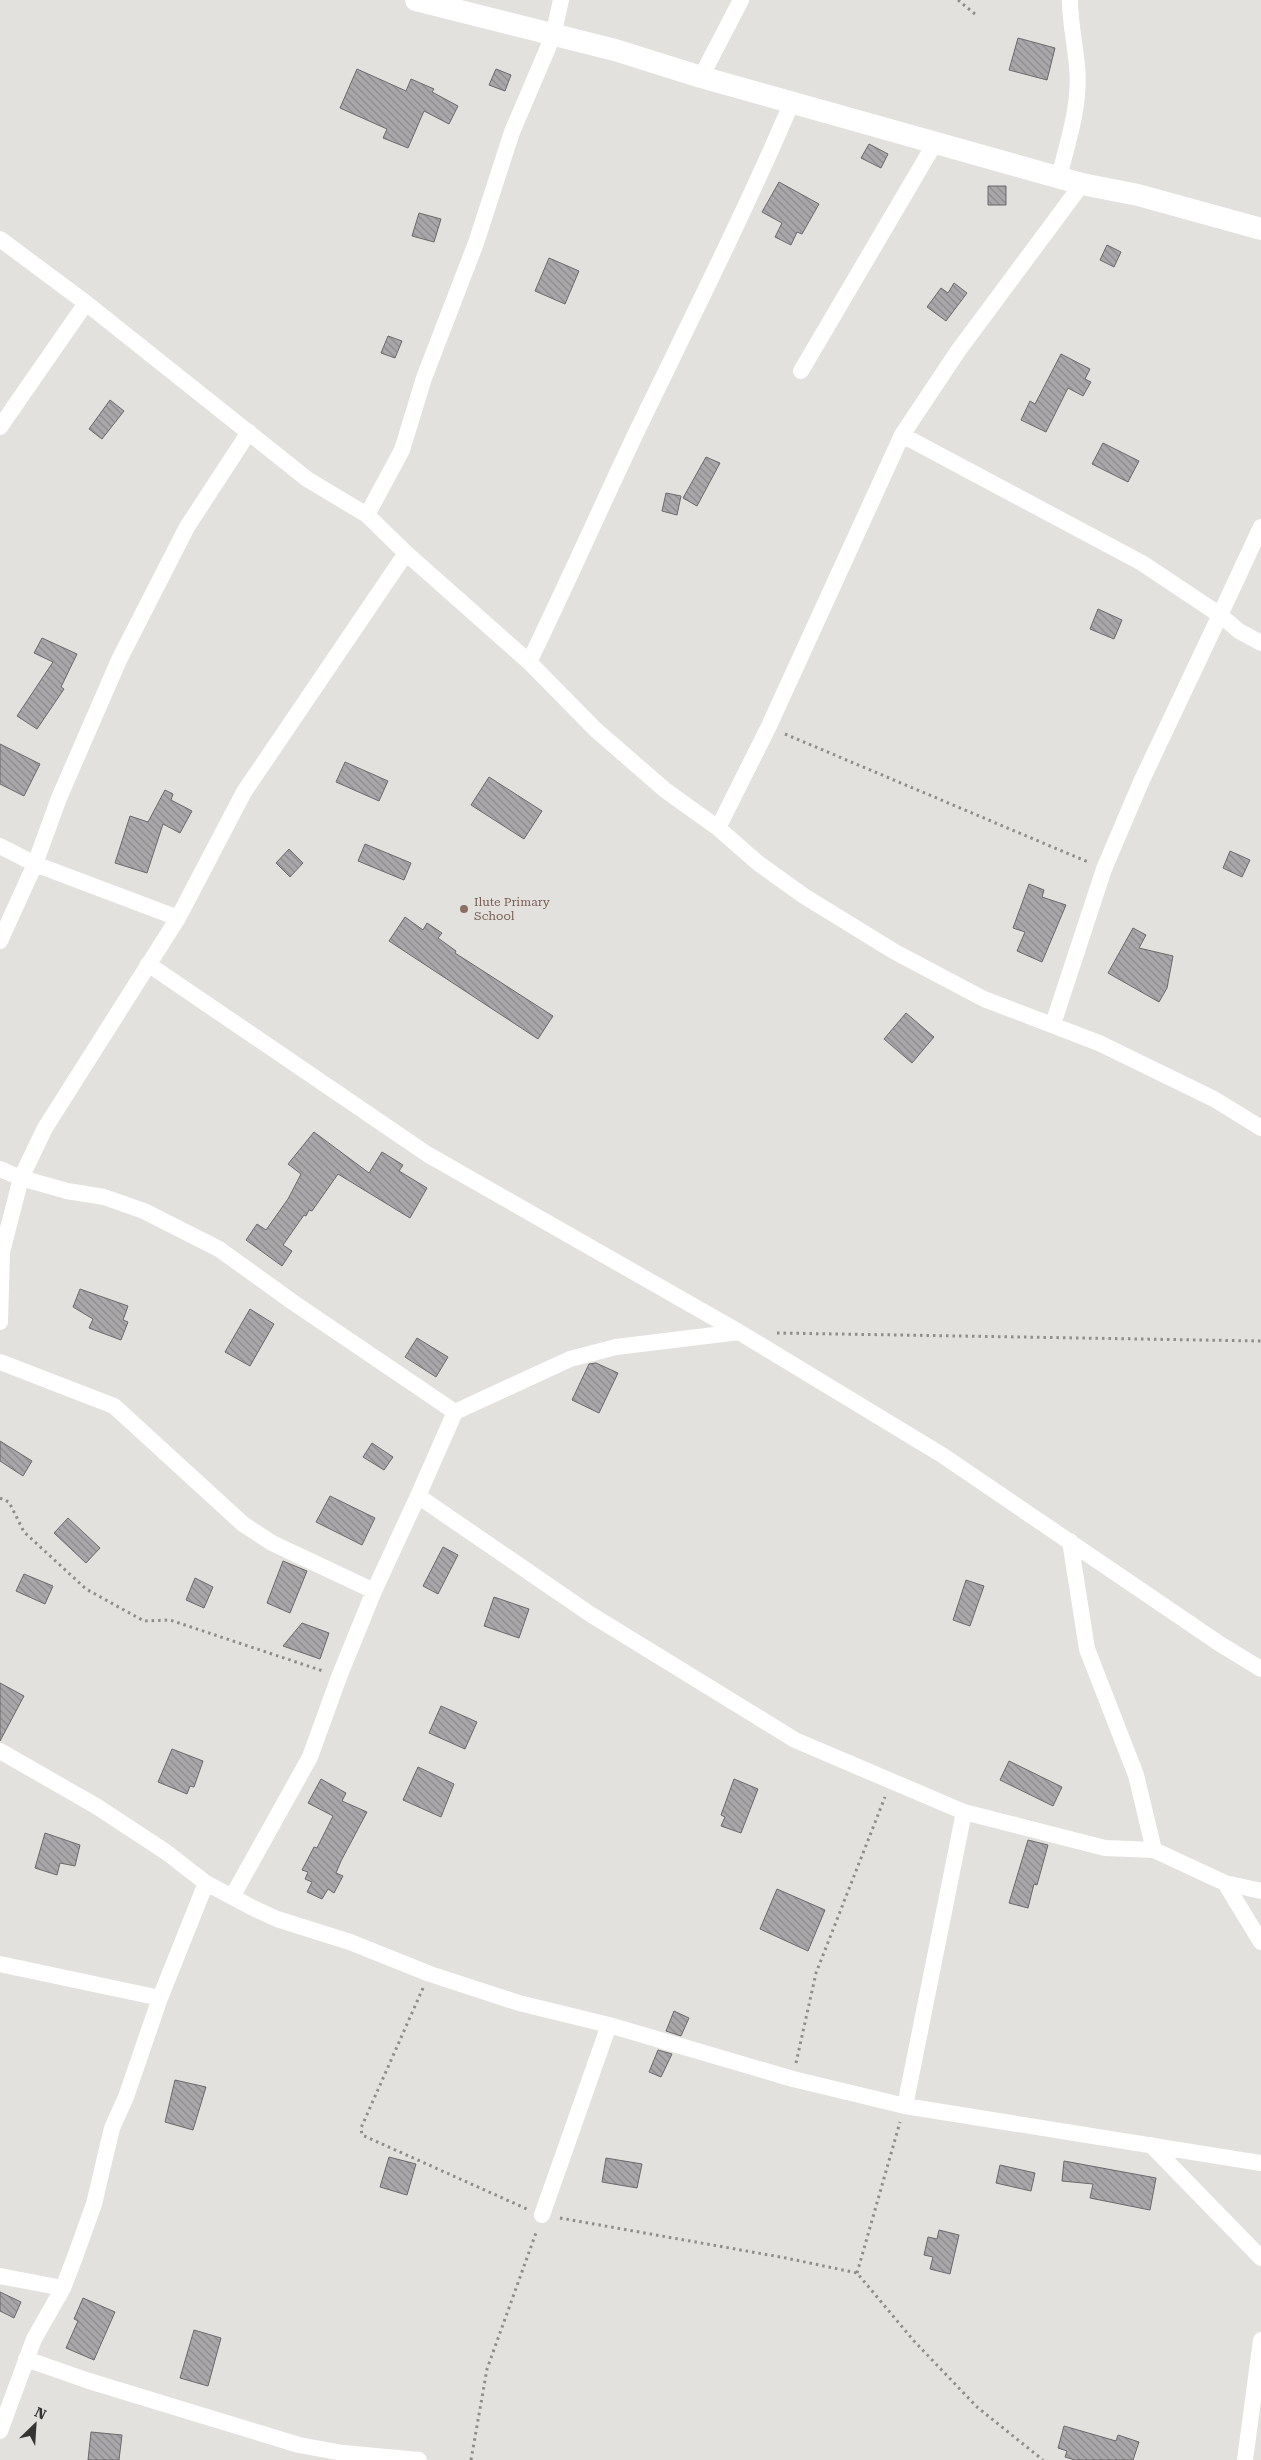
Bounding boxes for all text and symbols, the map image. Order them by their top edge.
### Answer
place label: Ilute Primary School [474,895,551,923]
marker: Ilute Primary School [458,903,470,915]
north arrow [10,2400,60,2450]
text: N [32,2404,49,2423]

